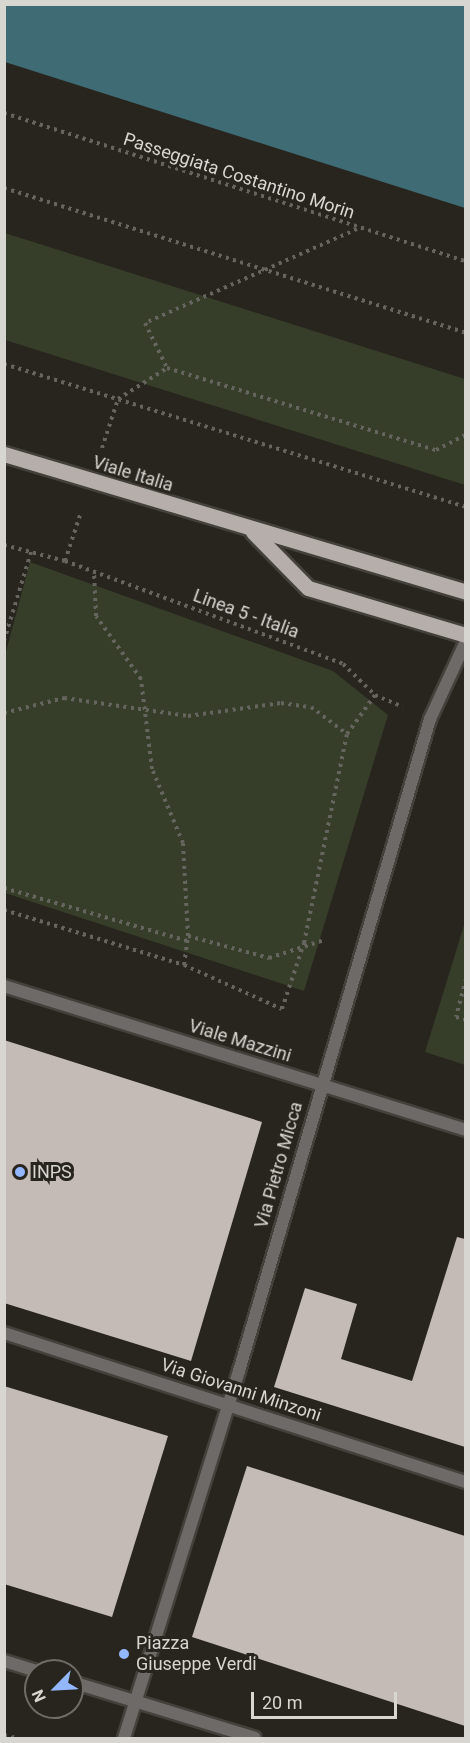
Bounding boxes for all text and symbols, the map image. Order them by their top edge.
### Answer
street label: Passeggiata Costantino Morin [121,128,357,224]
street label: Viale Italia [90,452,176,496]
street label: Linea 5 - Italia [190,585,302,643]
street label: Viale Mazzini [186,1015,294,1067]
street label: Via Pietro Micca [251,1099,307,1231]
place label: INPS [32,1161,72,1183]
marker: INPS [13,1165,27,1179]
street label: Via Giovanni Minzoni [158,1354,324,1426]
place label: Piazza Giuseppe Verdi [136,1633,257,1676]
marker: Piazza Giuseppe Verdi [117,1647,131,1661]
north arrow [24,1659,84,1719]
scale bar [254,1680,400,1718]
text: N [28,1687,50,1705]
text: 20 m [262,1692,302,1713]

